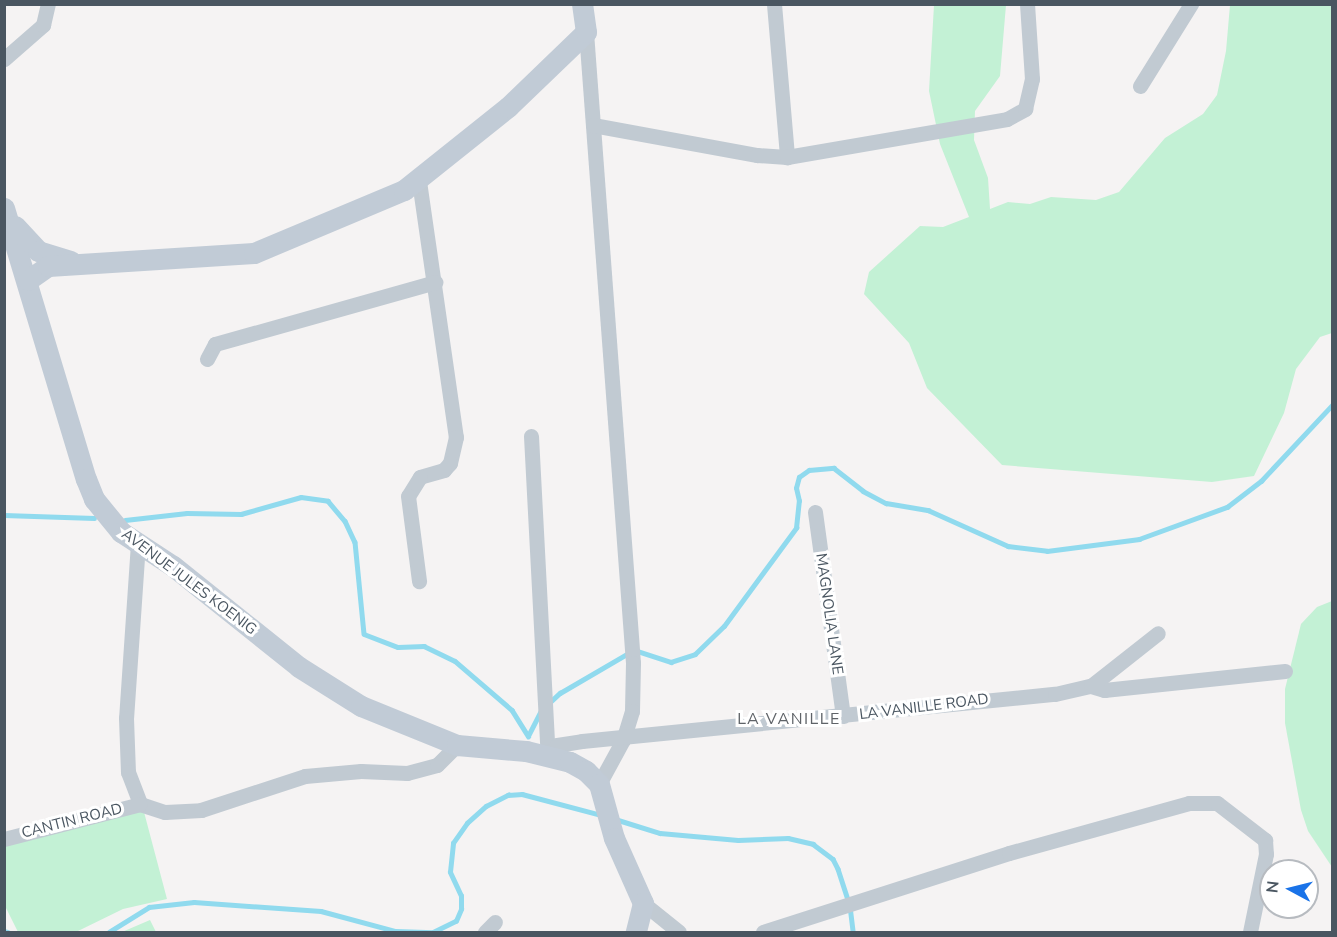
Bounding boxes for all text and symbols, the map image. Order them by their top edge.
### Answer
street label: AVENUE JULES KOENIG [118,525,260,639]
street label: MAGNOLIA LANE [812,552,846,676]
street label: LA VANILLE ROAD [858,690,990,724]
district label: LA VANILLE [737,709,841,729]
street label: CANTIN ROAD [20,800,124,842]
north arrow [1259,859,1319,919]
text: N [1261,880,1285,894]

